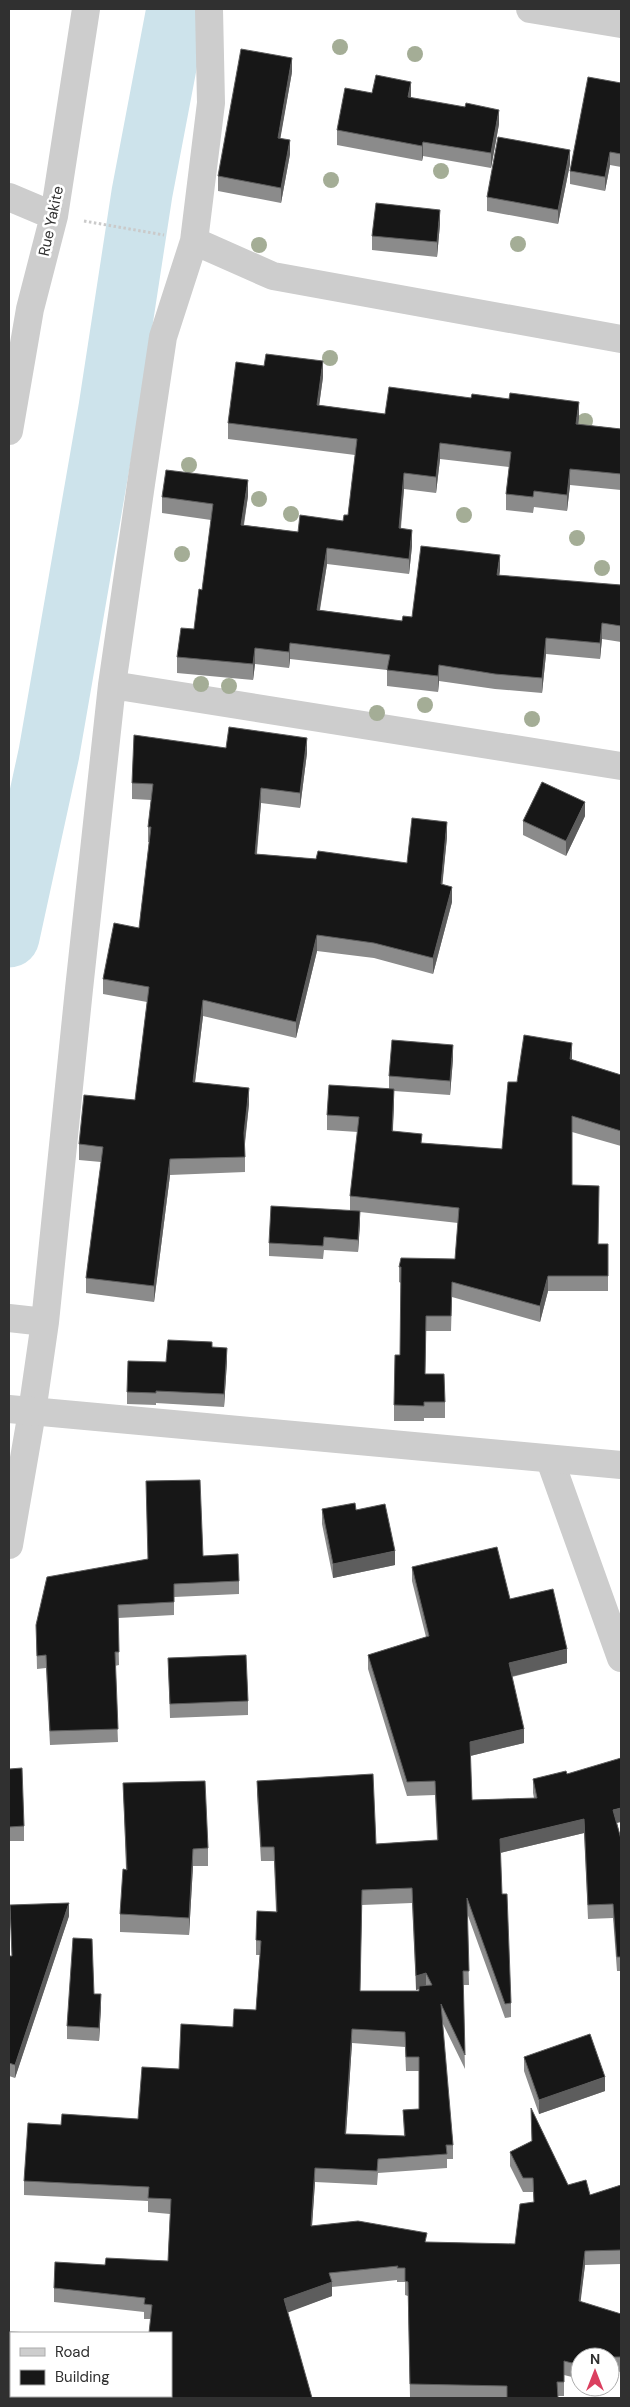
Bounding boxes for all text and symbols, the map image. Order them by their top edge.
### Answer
street label: Rue Yakite [34,184,68,258]
legend [10,2332,172,2397]
text: Road [55,2342,90,2362]
north arrow [570,2347,620,2397]
text: N [590,2350,600,2368]
text: Building [55,2367,110,2387]

